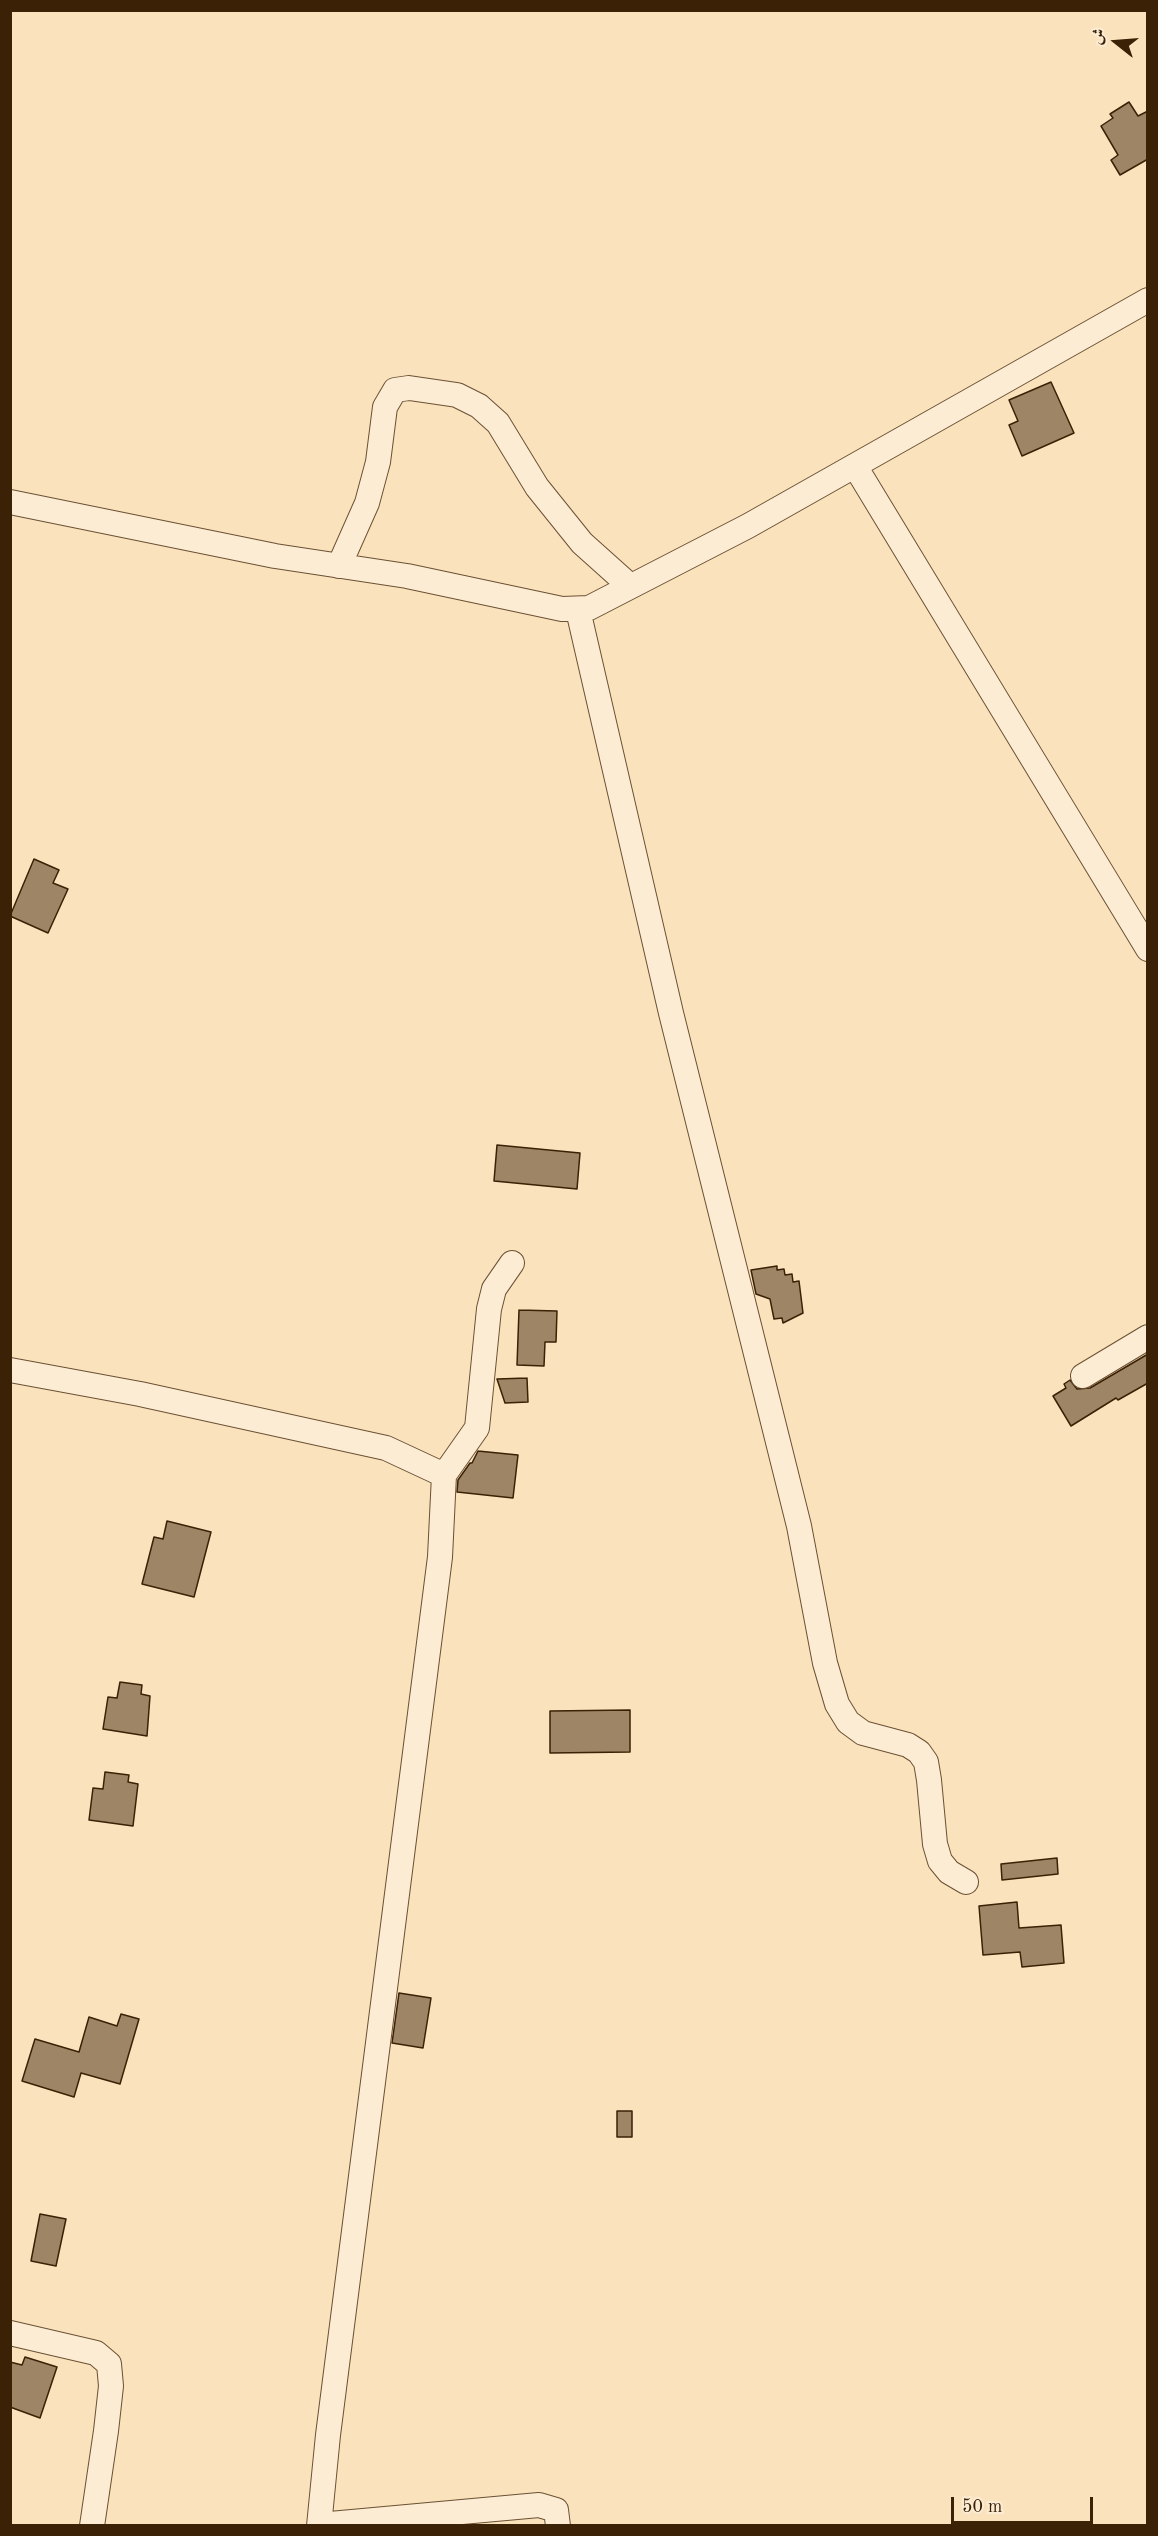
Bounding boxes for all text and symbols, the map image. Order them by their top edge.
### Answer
north arrow [1086,12,1146,72]
text: ش [1089,27,1109,47]
scale bar [954,2485,1096,2523]
text: 50 m [962,2498,1002,2516]

